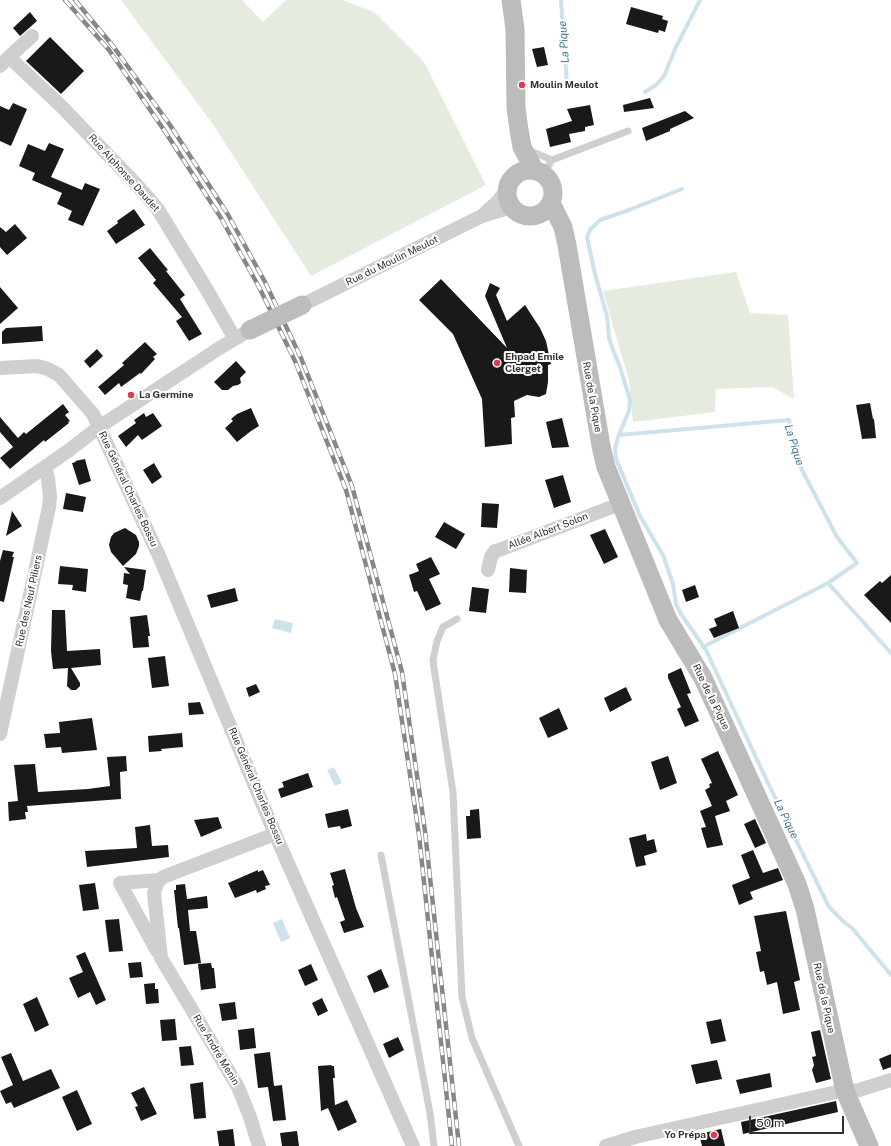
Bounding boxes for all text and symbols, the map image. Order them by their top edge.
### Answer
water label: La Pique [556,20,572,64]
place label: Moulin Meulot [530,79,598,91]
marker: Moulin Meulot [517,80,527,90]
street label: Rue Alphonse Daudet [86,132,162,214]
street label: Rue du Moulin Meulot [344,233,440,289]
place label: Ehpad Emile Clerget [505,351,564,374]
marker: Ehpad Emile Clerget [492,358,502,368]
street label: Rue de la Pique [580,361,604,433]
place label: La Germine [139,389,193,401]
marker: La Germine [126,390,136,400]
water label: La Pique [781,423,807,467]
street label: Rue Général Charles Bossu [96,429,160,549]
street label: Allée Albert Solon [506,510,590,552]
street label: Rue des Neuf Piliers [13,554,45,648]
street label: Rue de la Pique [690,662,732,732]
street label: Rue Général Charles Bossu [226,726,286,846]
water label: La Pique [771,797,801,841]
street label: Rue de la Pique [811,962,837,1034]
street label: Rue André Menin [190,1013,242,1087]
scale bar [751,1108,846,1134]
text: 50 m [756,1116,784,1130]
place label: Yo Prépa [664,1129,706,1141]
marker: Yo Prépa [709,1130,719,1140]

